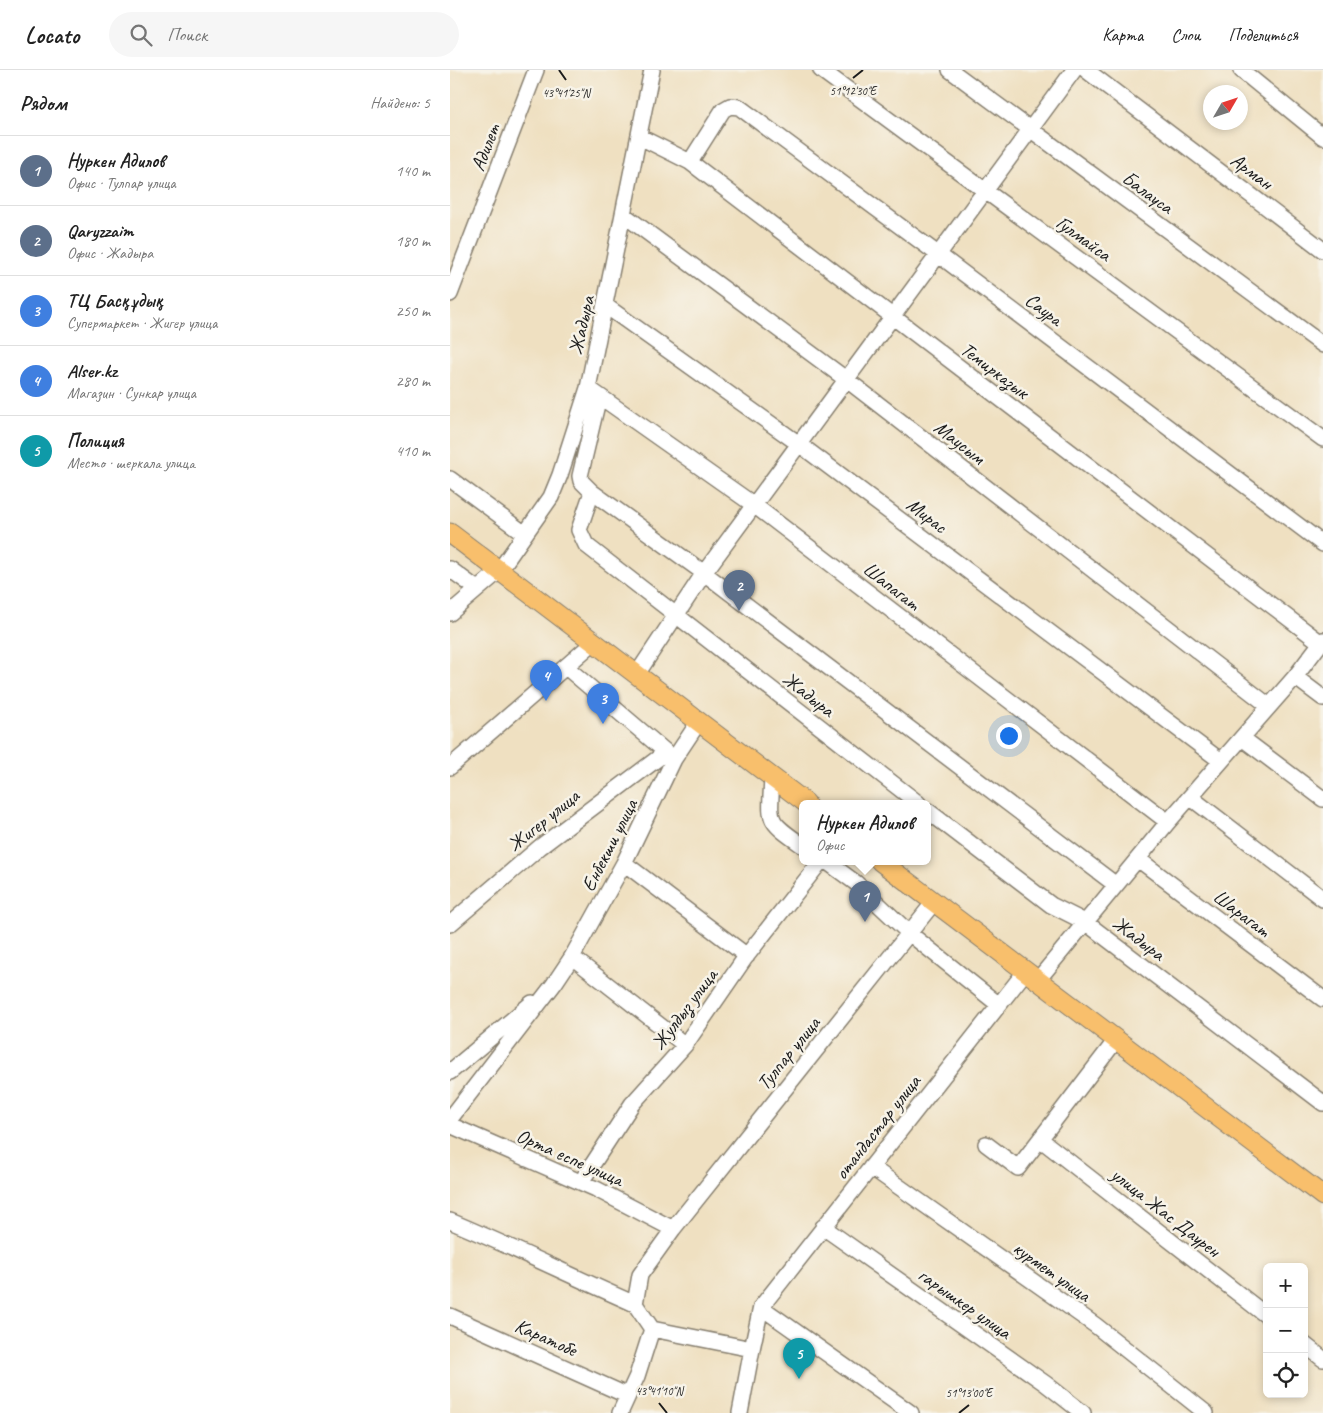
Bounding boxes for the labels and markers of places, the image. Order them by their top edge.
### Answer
pin: 2 [723,570,755,611]
pin: 4 [530,660,562,701]
pin: 3 [587,683,619,724]
pin: 1 [849,881,881,922]
pin: 5 [783,1338,815,1379]

